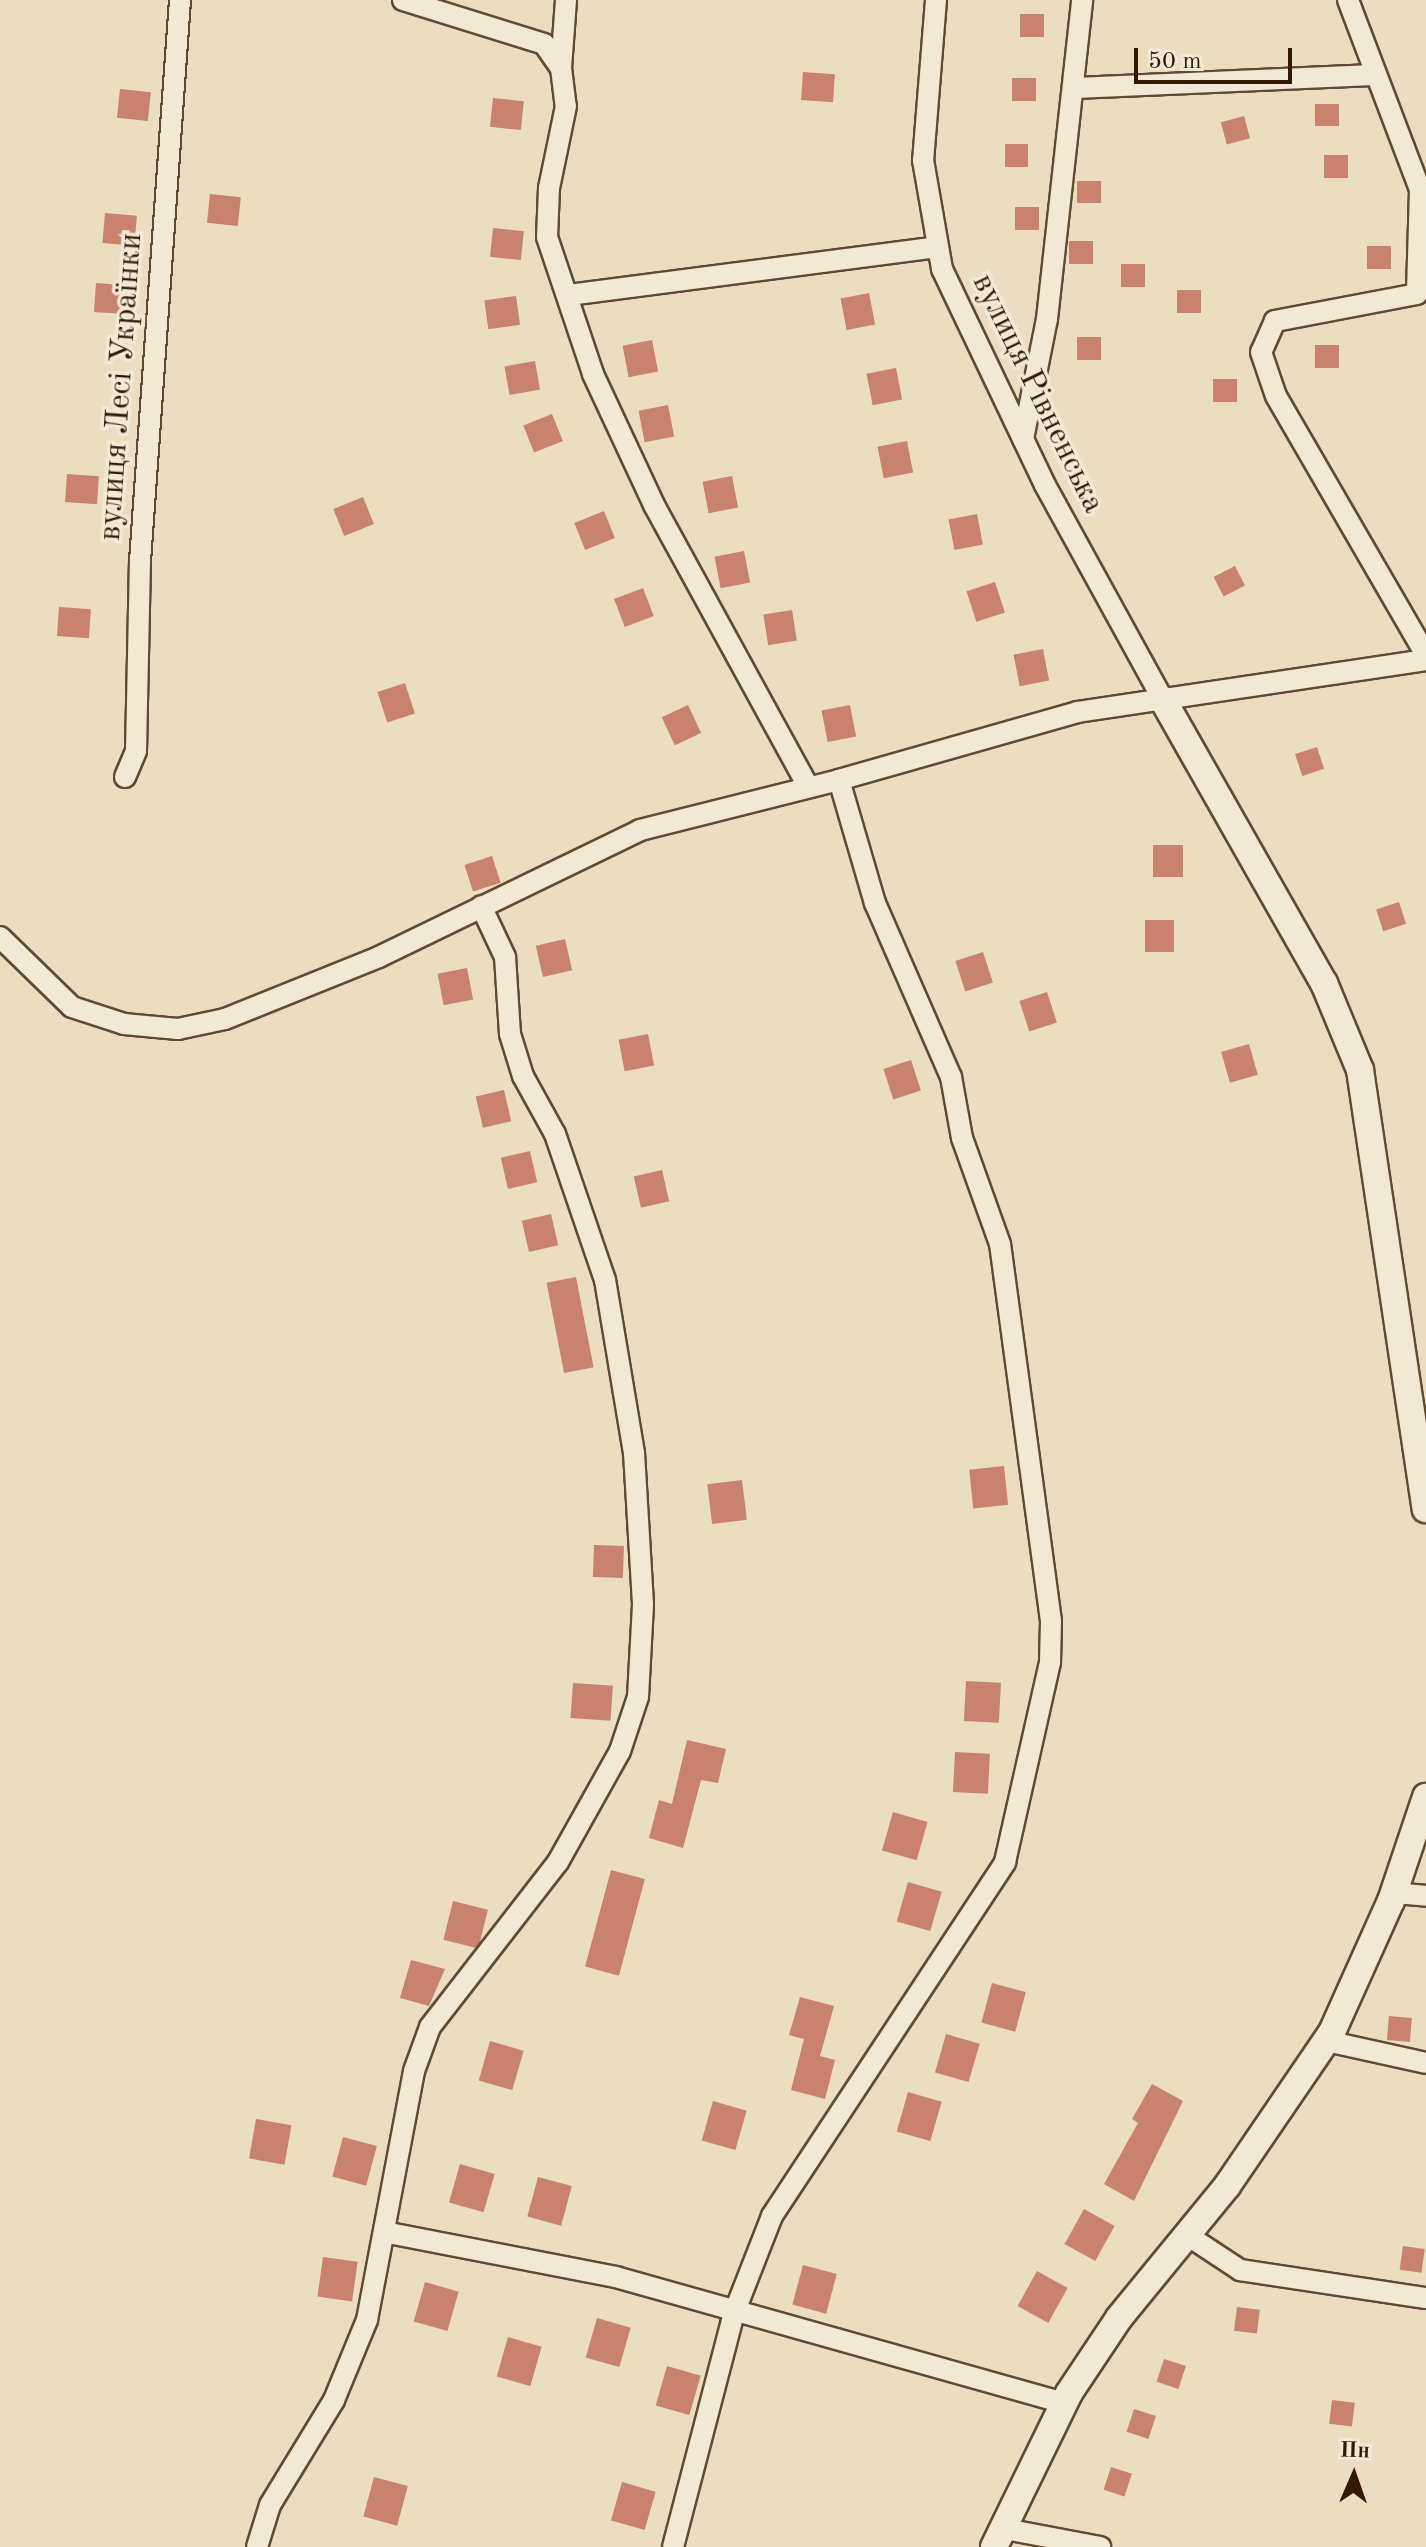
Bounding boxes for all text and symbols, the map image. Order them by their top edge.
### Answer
scale bar [1138,32,1296,82]
text: 50 m [1148,50,1202,74]
street label: вулиця Лесі Українки [92,232,152,542]
street label: вулиця Рівненська [962,268,1112,520]
north arrow [1314,2435,1394,2515]
text: Пн [1339,2439,1370,2463]

